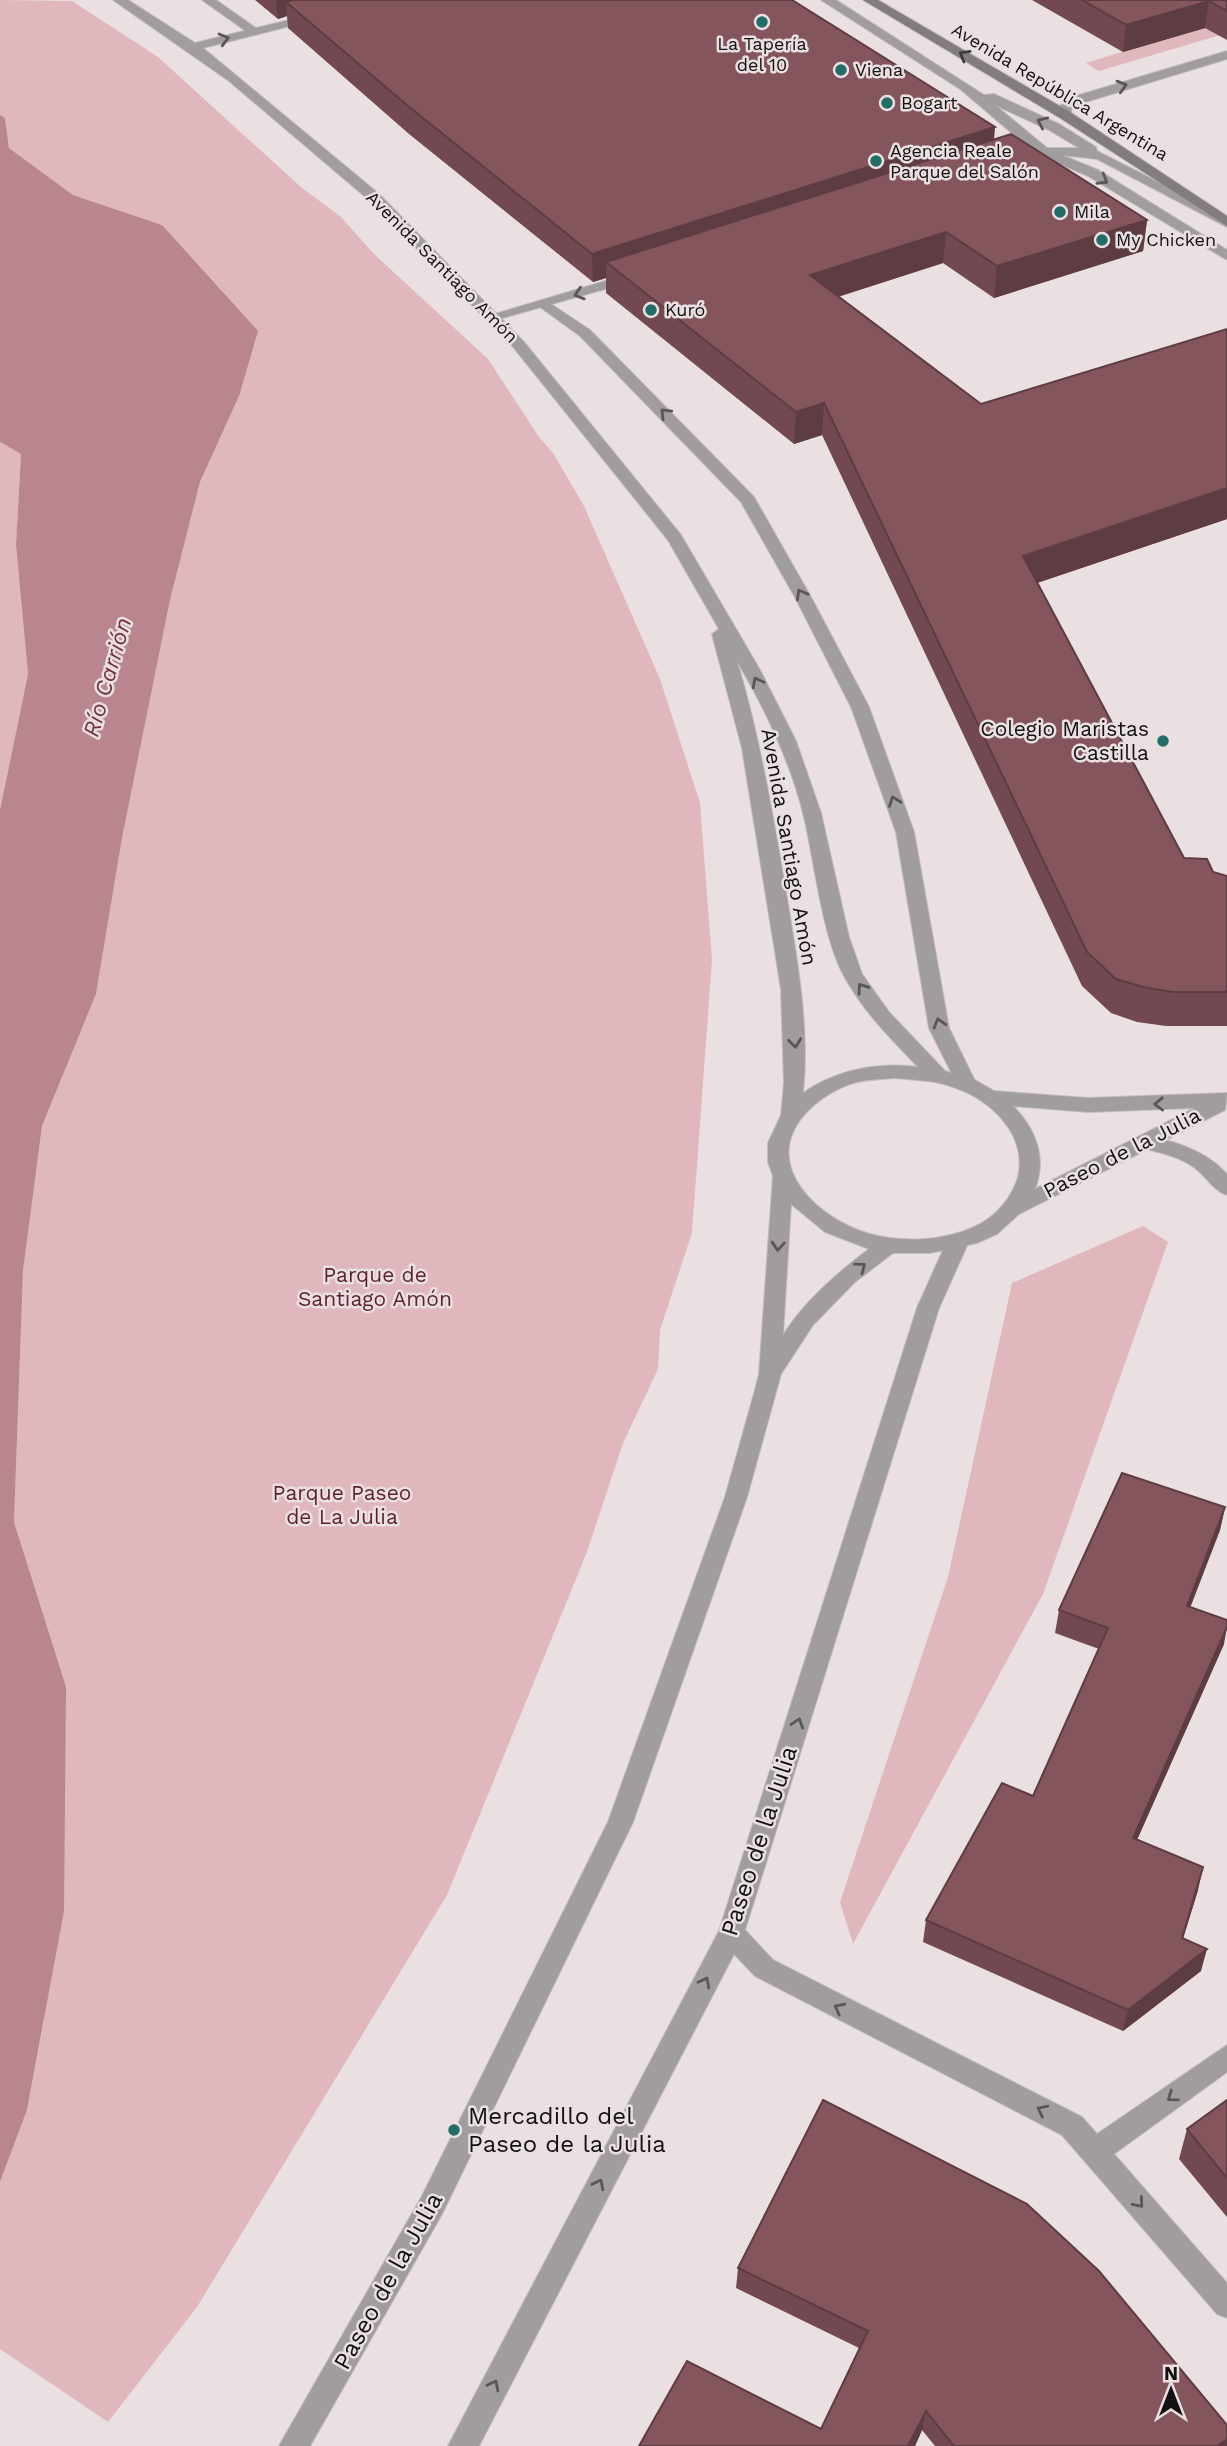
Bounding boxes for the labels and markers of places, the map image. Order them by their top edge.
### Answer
marker: La Tapería del 10 [754,14,770,30]
place label: La Tapería del 10 [717,33,807,75]
place label: Viena [855,59,903,80]
marker: Viena [833,62,849,78]
place label: Bogart [901,92,958,113]
marker: Bogart [879,95,895,111]
place label: Agencia Reale Parque del Salón [890,140,1039,182]
marker: Agencia Reale Parque del Salón [868,153,884,169]
place label: Mila [1074,201,1110,222]
marker: Mila [1052,204,1068,220]
place label: My Chicken [1116,229,1216,250]
marker: My Chicken [1094,232,1110,248]
place label: Kuró [665,299,705,320]
marker: Kuró [643,302,659,318]
place label: Colegio Maristas Castilla [980,716,1149,765]
marker: Colegio Maristas Castilla [1155,733,1171,749]
place label: Mercadillo del Paseo de la Julia [468,2102,666,2158]
marker: Mercadillo del Paseo de la Julia [446,2122,462,2138]

